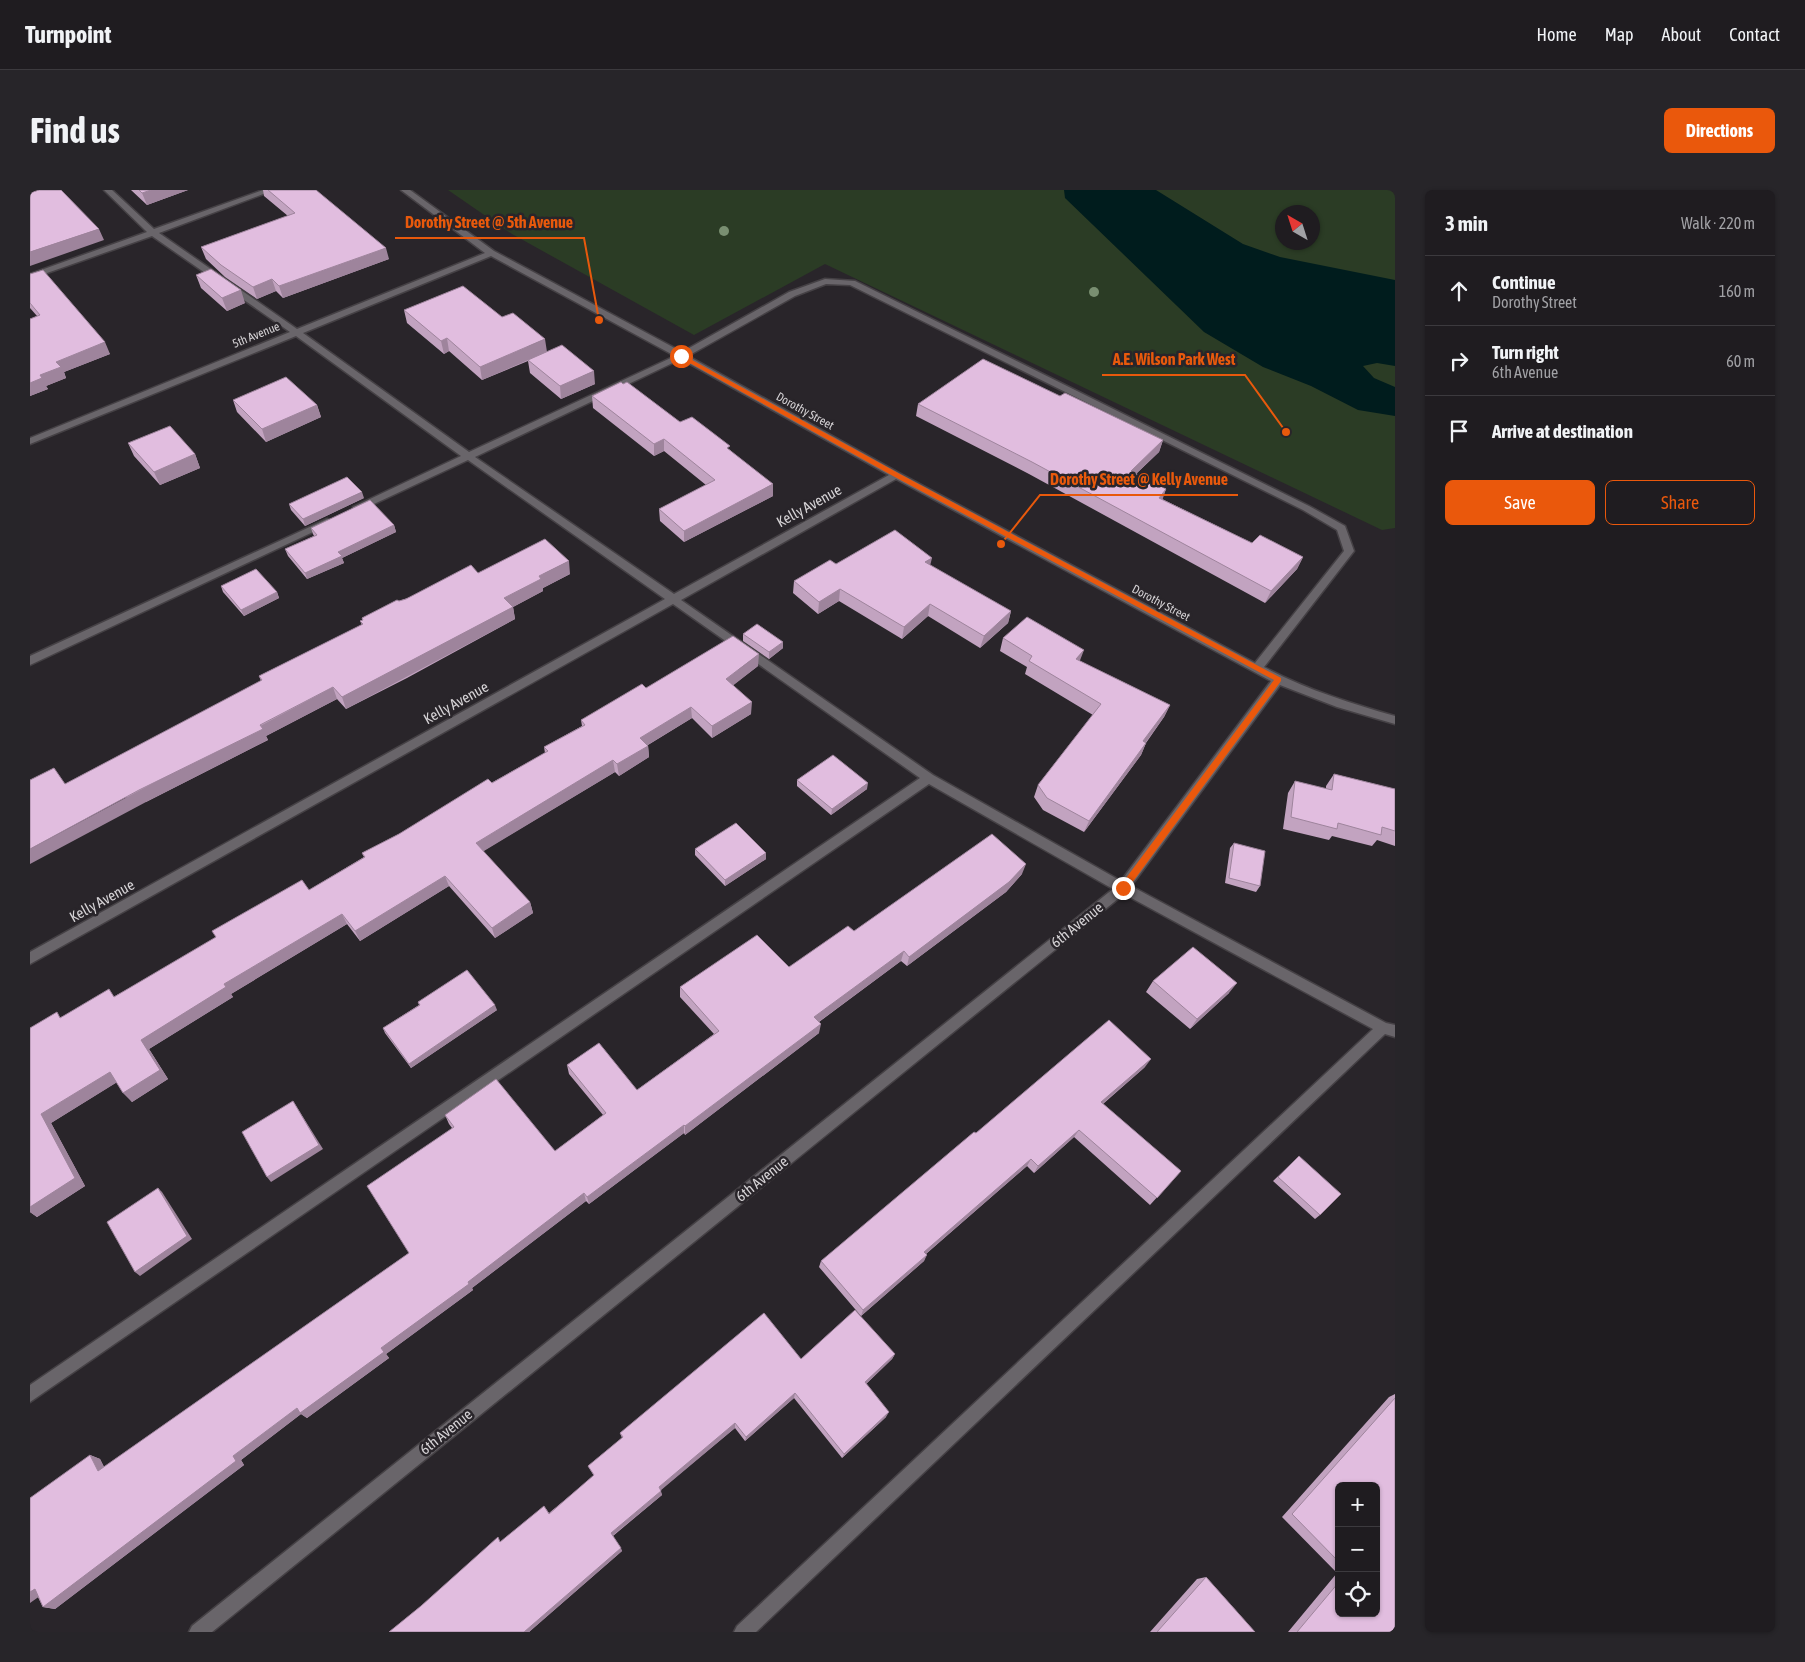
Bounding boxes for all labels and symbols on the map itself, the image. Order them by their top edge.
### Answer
north arrow [1275,205,1320,250]
callout: Dorothy Street @ 5th Avenue [395,207,584,238]
text: Dorothy Street @ 5th Avenue [405,213,573,231]
street label: 5th Avenue [230,319,282,351]
callout: A.E. Wilson Park West [1102,344,1245,375]
route start [670,345,693,368]
text: A.E. Wilson Park West [1112,350,1236,368]
street label: Dorothy Street [774,389,837,433]
callout: Dorothy Street @ Kelly Avenue [1040,464,1238,495]
text: Dorothy Street @ Kelly Avenue [1050,470,1228,488]
street label: Kelly Avenue [773,481,844,530]
street label: Dorothy Street [1130,582,1193,624]
street label: Kelly Avenue [420,678,491,727]
street label: Kelly Avenue [66,876,137,925]
route end [1112,877,1135,900]
street label: 6th Avenue [1047,898,1106,951]
street label: 6th Avenue [732,1152,791,1205]
street label: 6th Avenue [416,1405,475,1458]

